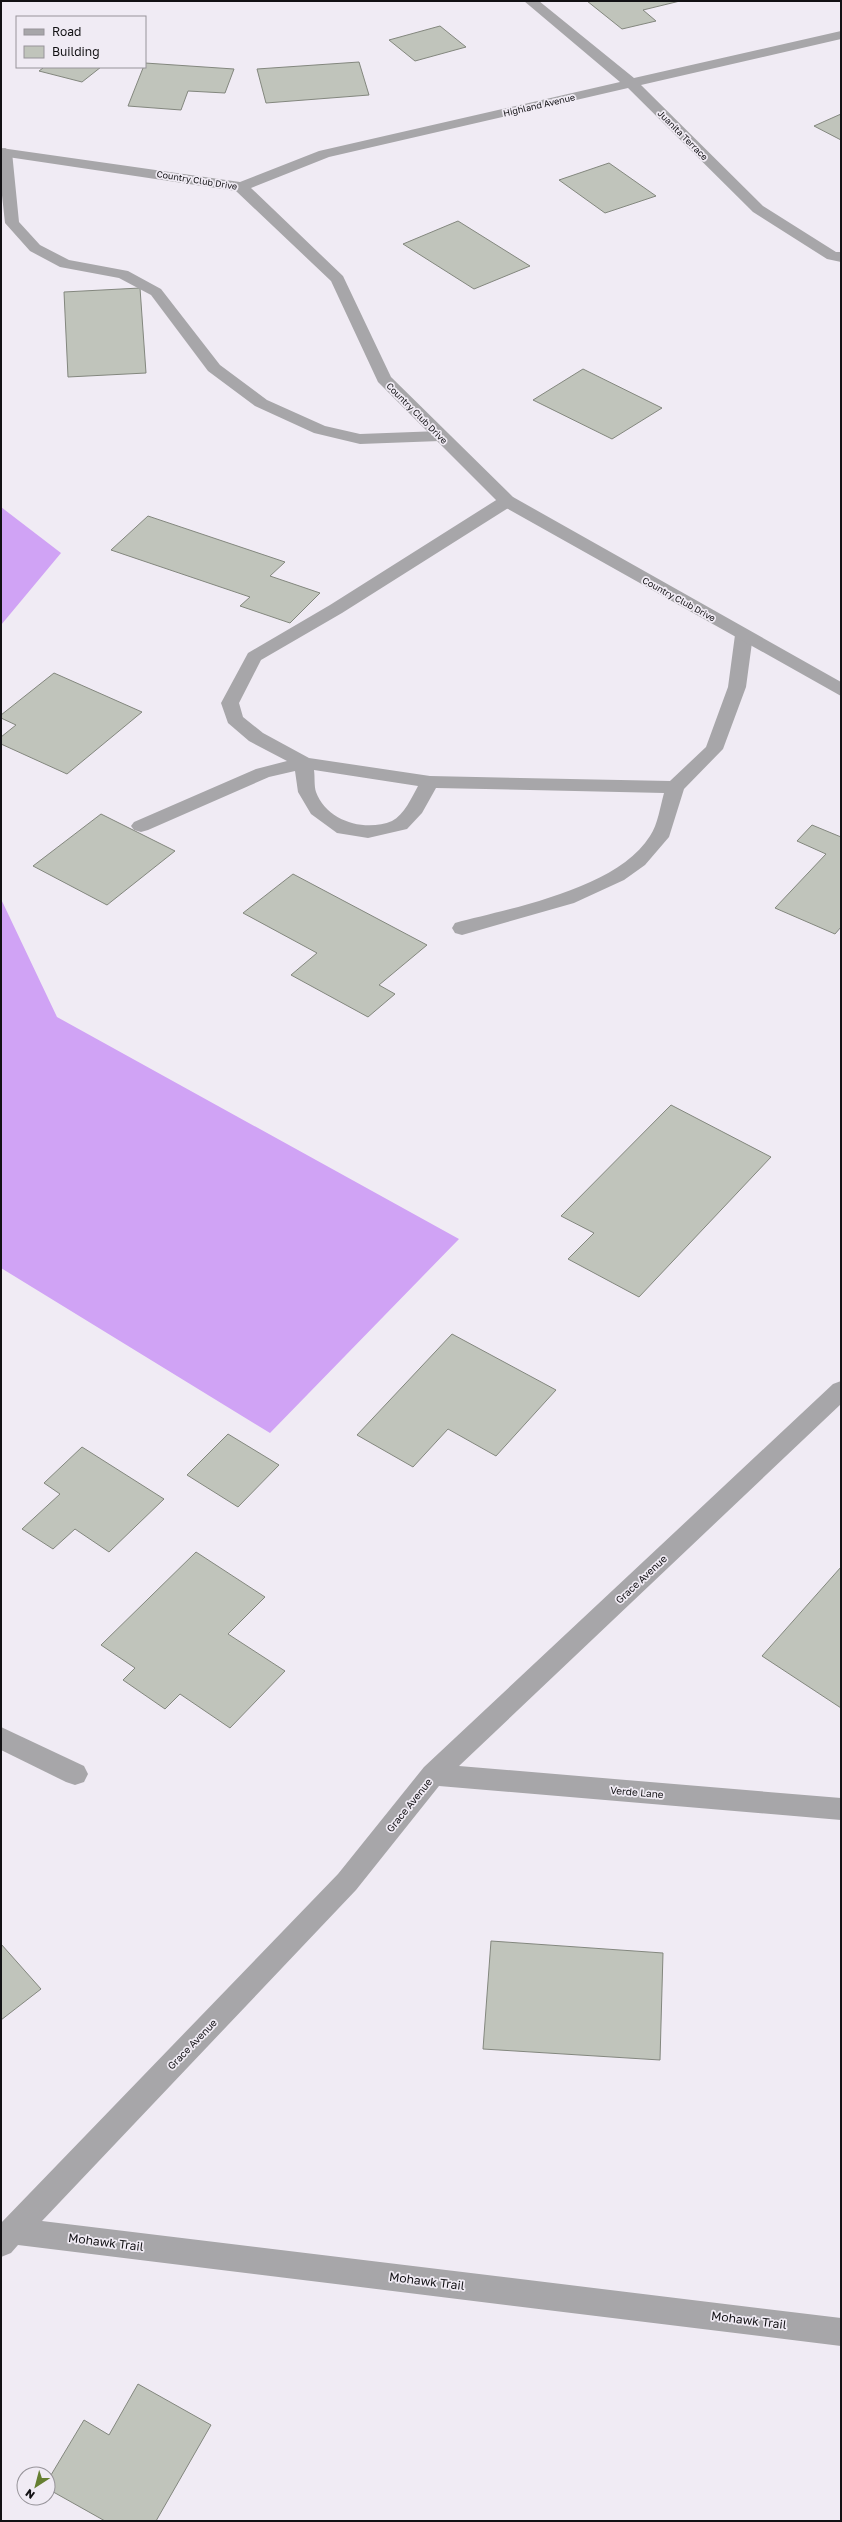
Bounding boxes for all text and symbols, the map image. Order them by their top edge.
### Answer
legend [16,16,146,68]
text: Road [52,24,81,39]
text: Building [52,44,100,59]
street label: Highland Avenue [502,91,576,119]
street label: Juanita Terrace [656,108,710,162]
street label: Country Club Drive [156,168,238,192]
street label: Country Club Drive [384,380,450,446]
street label: Country Club Drive [641,574,717,624]
street label: Grace Avenue [613,1552,669,1606]
street label: Grace Avenue [384,1776,434,1834]
street label: Verde Lane [610,1784,664,1800]
street label: Grace Avenue [165,2016,219,2072]
street label: Mohawk Trail [67,2230,145,2254]
street label: Mohawk Trail [388,2269,466,2293]
street label: Mohawk Trail [710,2308,788,2332]
north arrow [16,2466,56,2506]
text: N [23,2487,37,2502]

